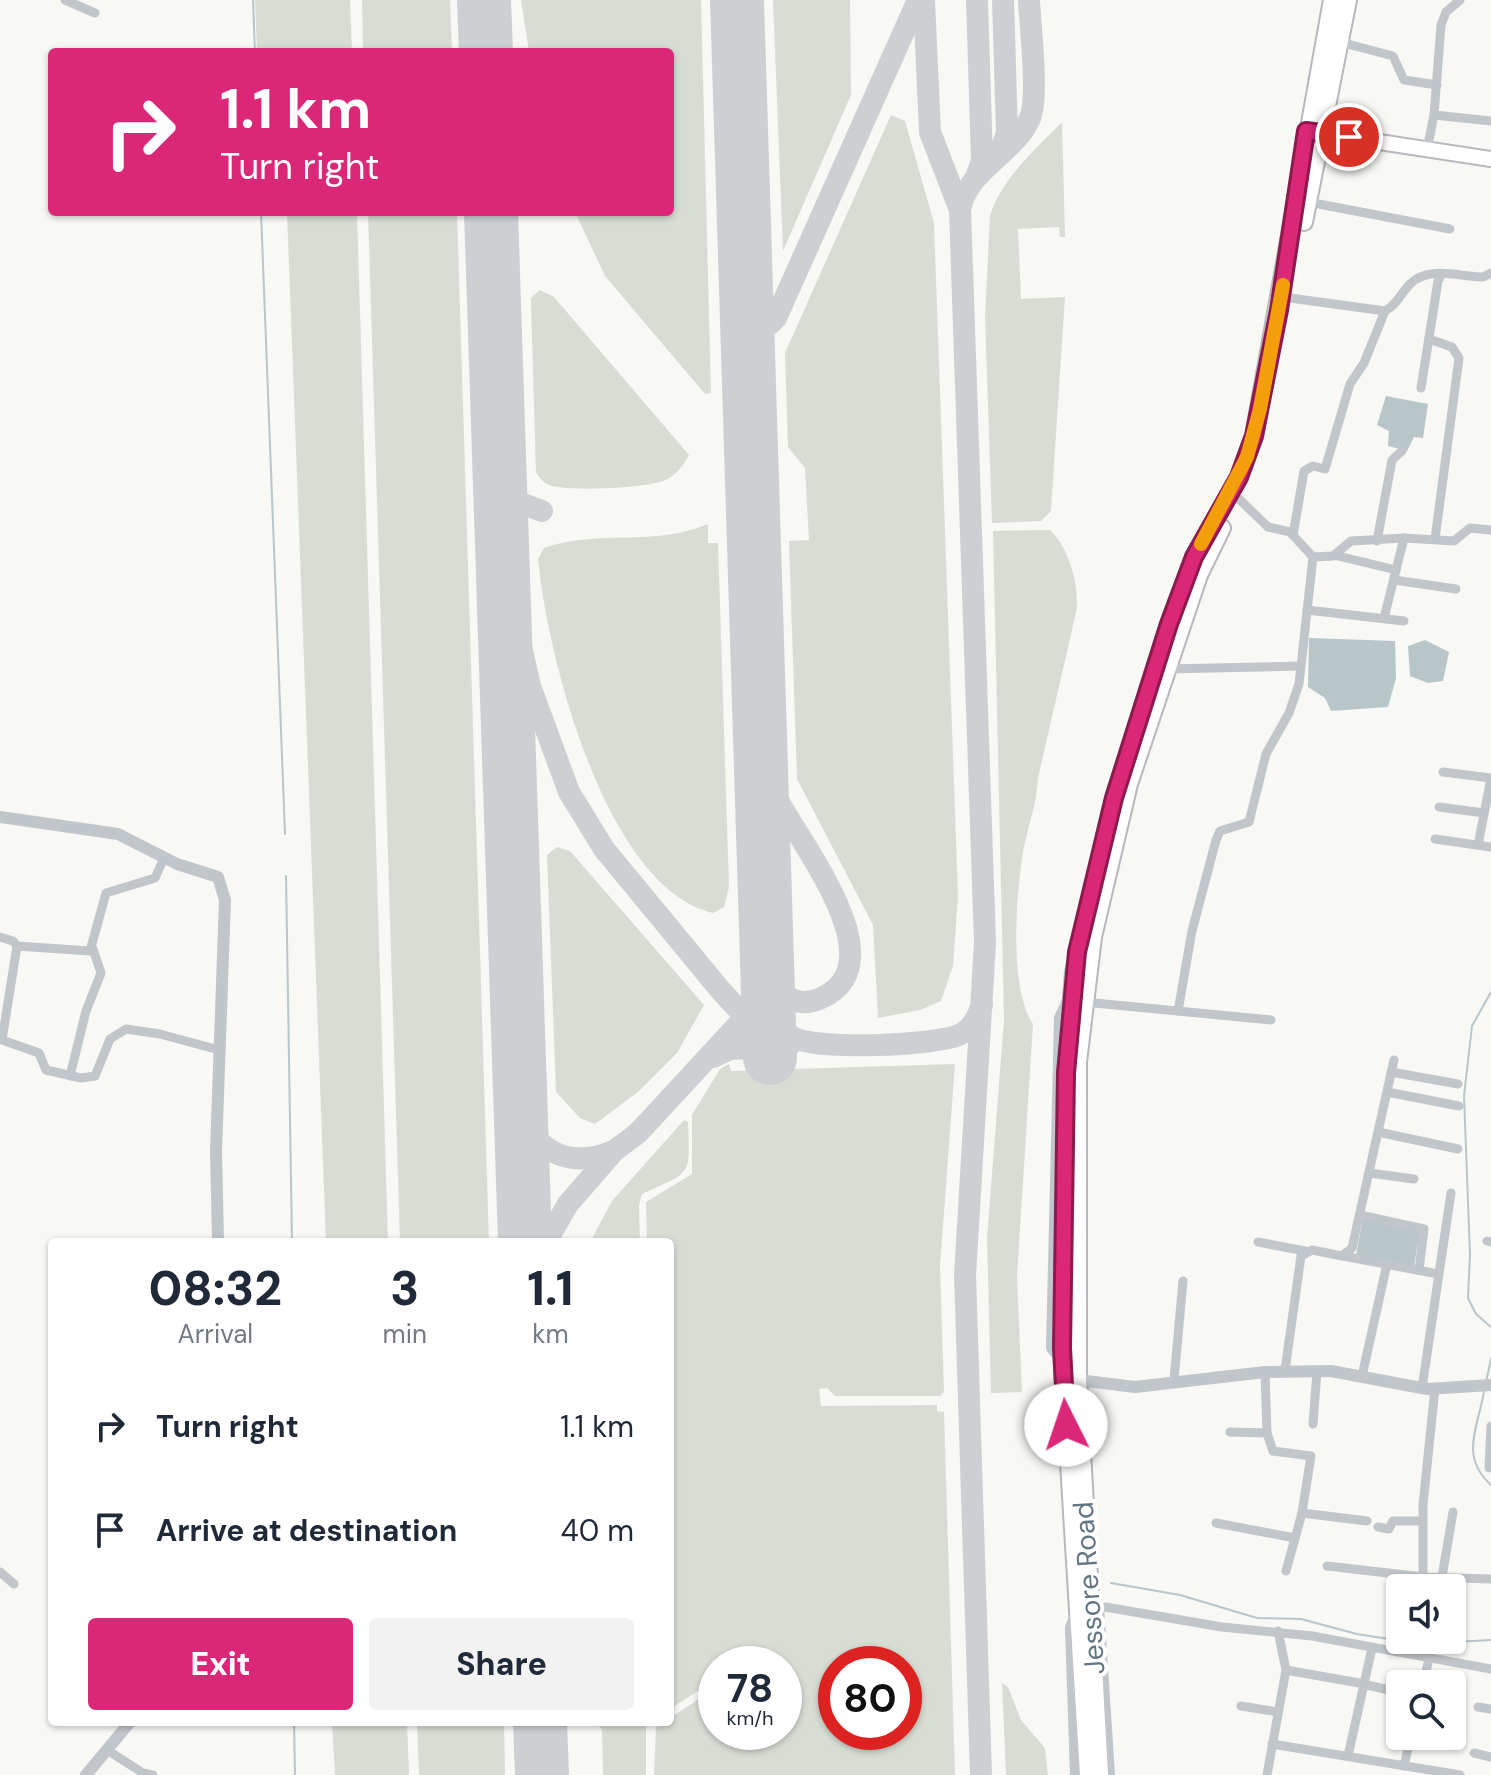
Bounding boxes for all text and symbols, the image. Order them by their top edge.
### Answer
text: 1.1 km [220,72,371,145]
icon: right [88,80,192,184]
pin [1315,103,1383,171]
icon: arrive [1327,115,1371,159]
text: Turn right [220,143,379,190]
text: 08:32 [148,1257,282,1320]
text: 3 [390,1257,419,1320]
text: 1.1 [527,1257,574,1320]
text: Arrival [177,1317,253,1351]
text: min [383,1317,427,1351]
text: km [532,1317,569,1351]
position arrow [1024,1383,1108,1467]
icon: right [88,1404,132,1448]
text: Turn right [156,1407,299,1446]
text: 1.1 km [560,1407,634,1446]
street label: Jessore Road [1065,1500,1113,1676]
icon: arrive [88,1508,132,1552]
text: Arrive at destination [156,1511,457,1550]
text: 40 m [561,1511,634,1550]
map controls [1386,1574,1466,1750]
button: sound [1386,1574,1466,1654]
button: Exit [88,1618,353,1710]
button: Share [369,1618,634,1710]
speed limit sign: 80 [818,1646,922,1750]
text: 78 [727,1662,773,1714]
button: search [1386,1670,1466,1750]
text: km/h [726,1705,774,1731]

